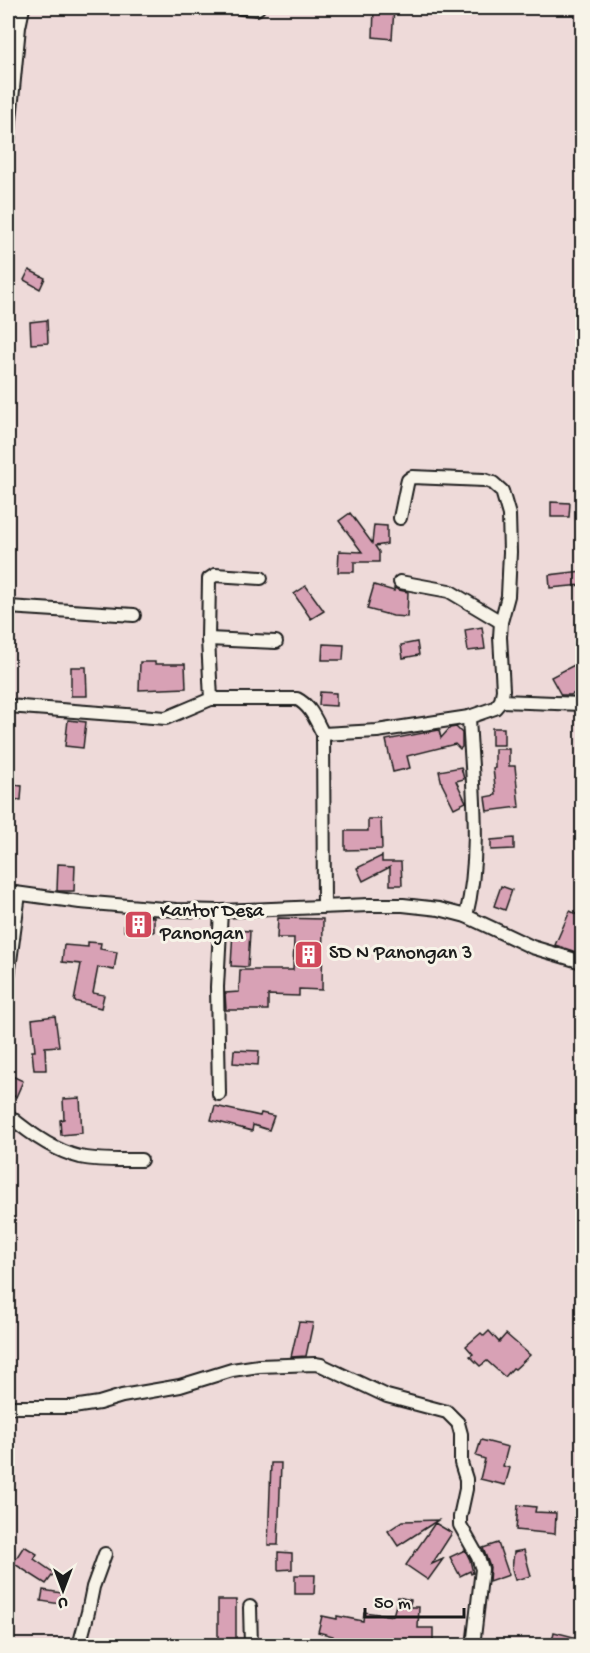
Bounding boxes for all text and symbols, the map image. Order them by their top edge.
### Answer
place label: Kantor Desa Panongan [159,901,265,947]
building icon: Kantor Desa Panongan [123,908,155,940]
building icon: SD N Panongan 3 [292,938,324,970]
place label: SD N Panongan 3 [329,943,472,966]
north arrow [33,1560,93,1620]
scale bar [365,1581,464,1619]
text: U [58,1592,68,1611]
text: 50 m [374,1594,411,1615]

